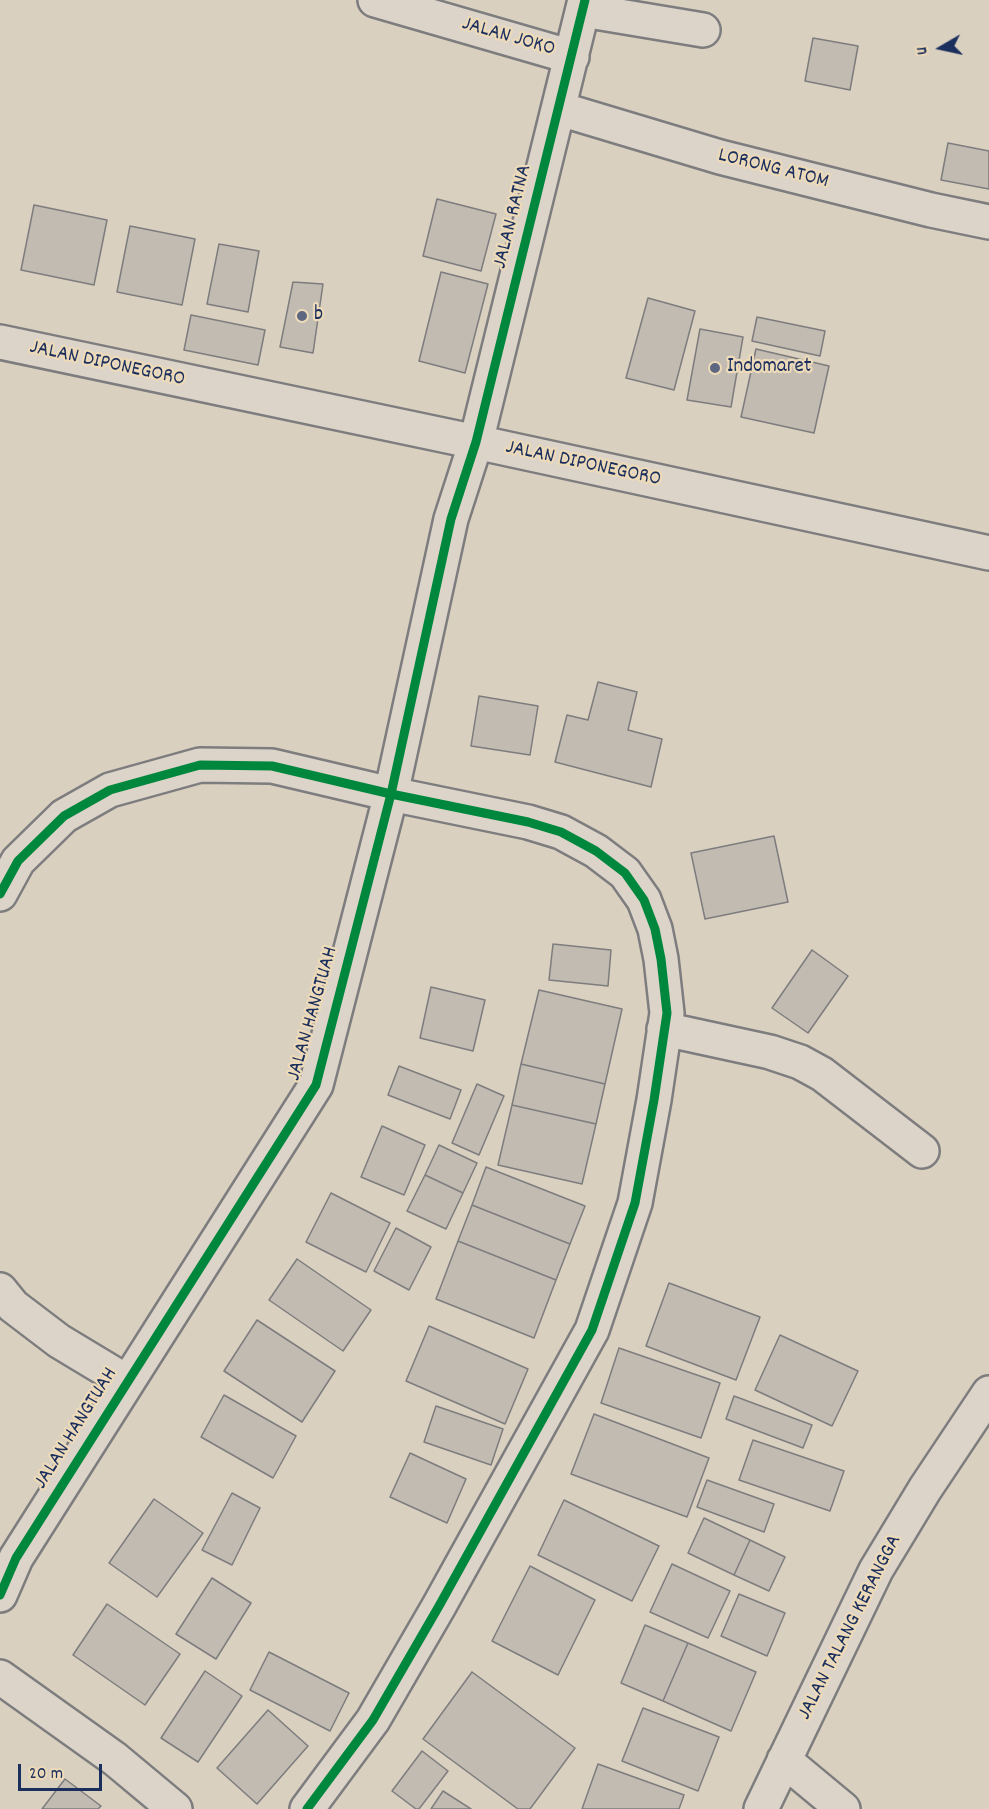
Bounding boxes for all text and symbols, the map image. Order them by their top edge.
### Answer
street label: JALAN JOKO [458,13,558,63]
north arrow [911,18,971,78]
text: U [911,45,935,57]
street label: LORONG ATOM [715,144,831,196]
street label: JALAN RATNA [489,162,539,272]
place label: b [314,303,323,329]
marker: b [295,309,309,323]
street label: JALAN DIPONEGORO [27,336,187,394]
place label: Indomaret [727,355,811,381]
marker: Indomaret [708,361,722,375]
street label: JALAN DIPONEGORO [503,436,663,494]
street label: JALAN HANGTUAH [283,944,345,1084]
street label: JALAN HANGTUAH [30,1364,124,1494]
street label: JALAN TALANG KERANGGA [793,1531,909,1725]
scale bar [21,1752,105,1790]
text: 20 m [29,1762,63,1787]

